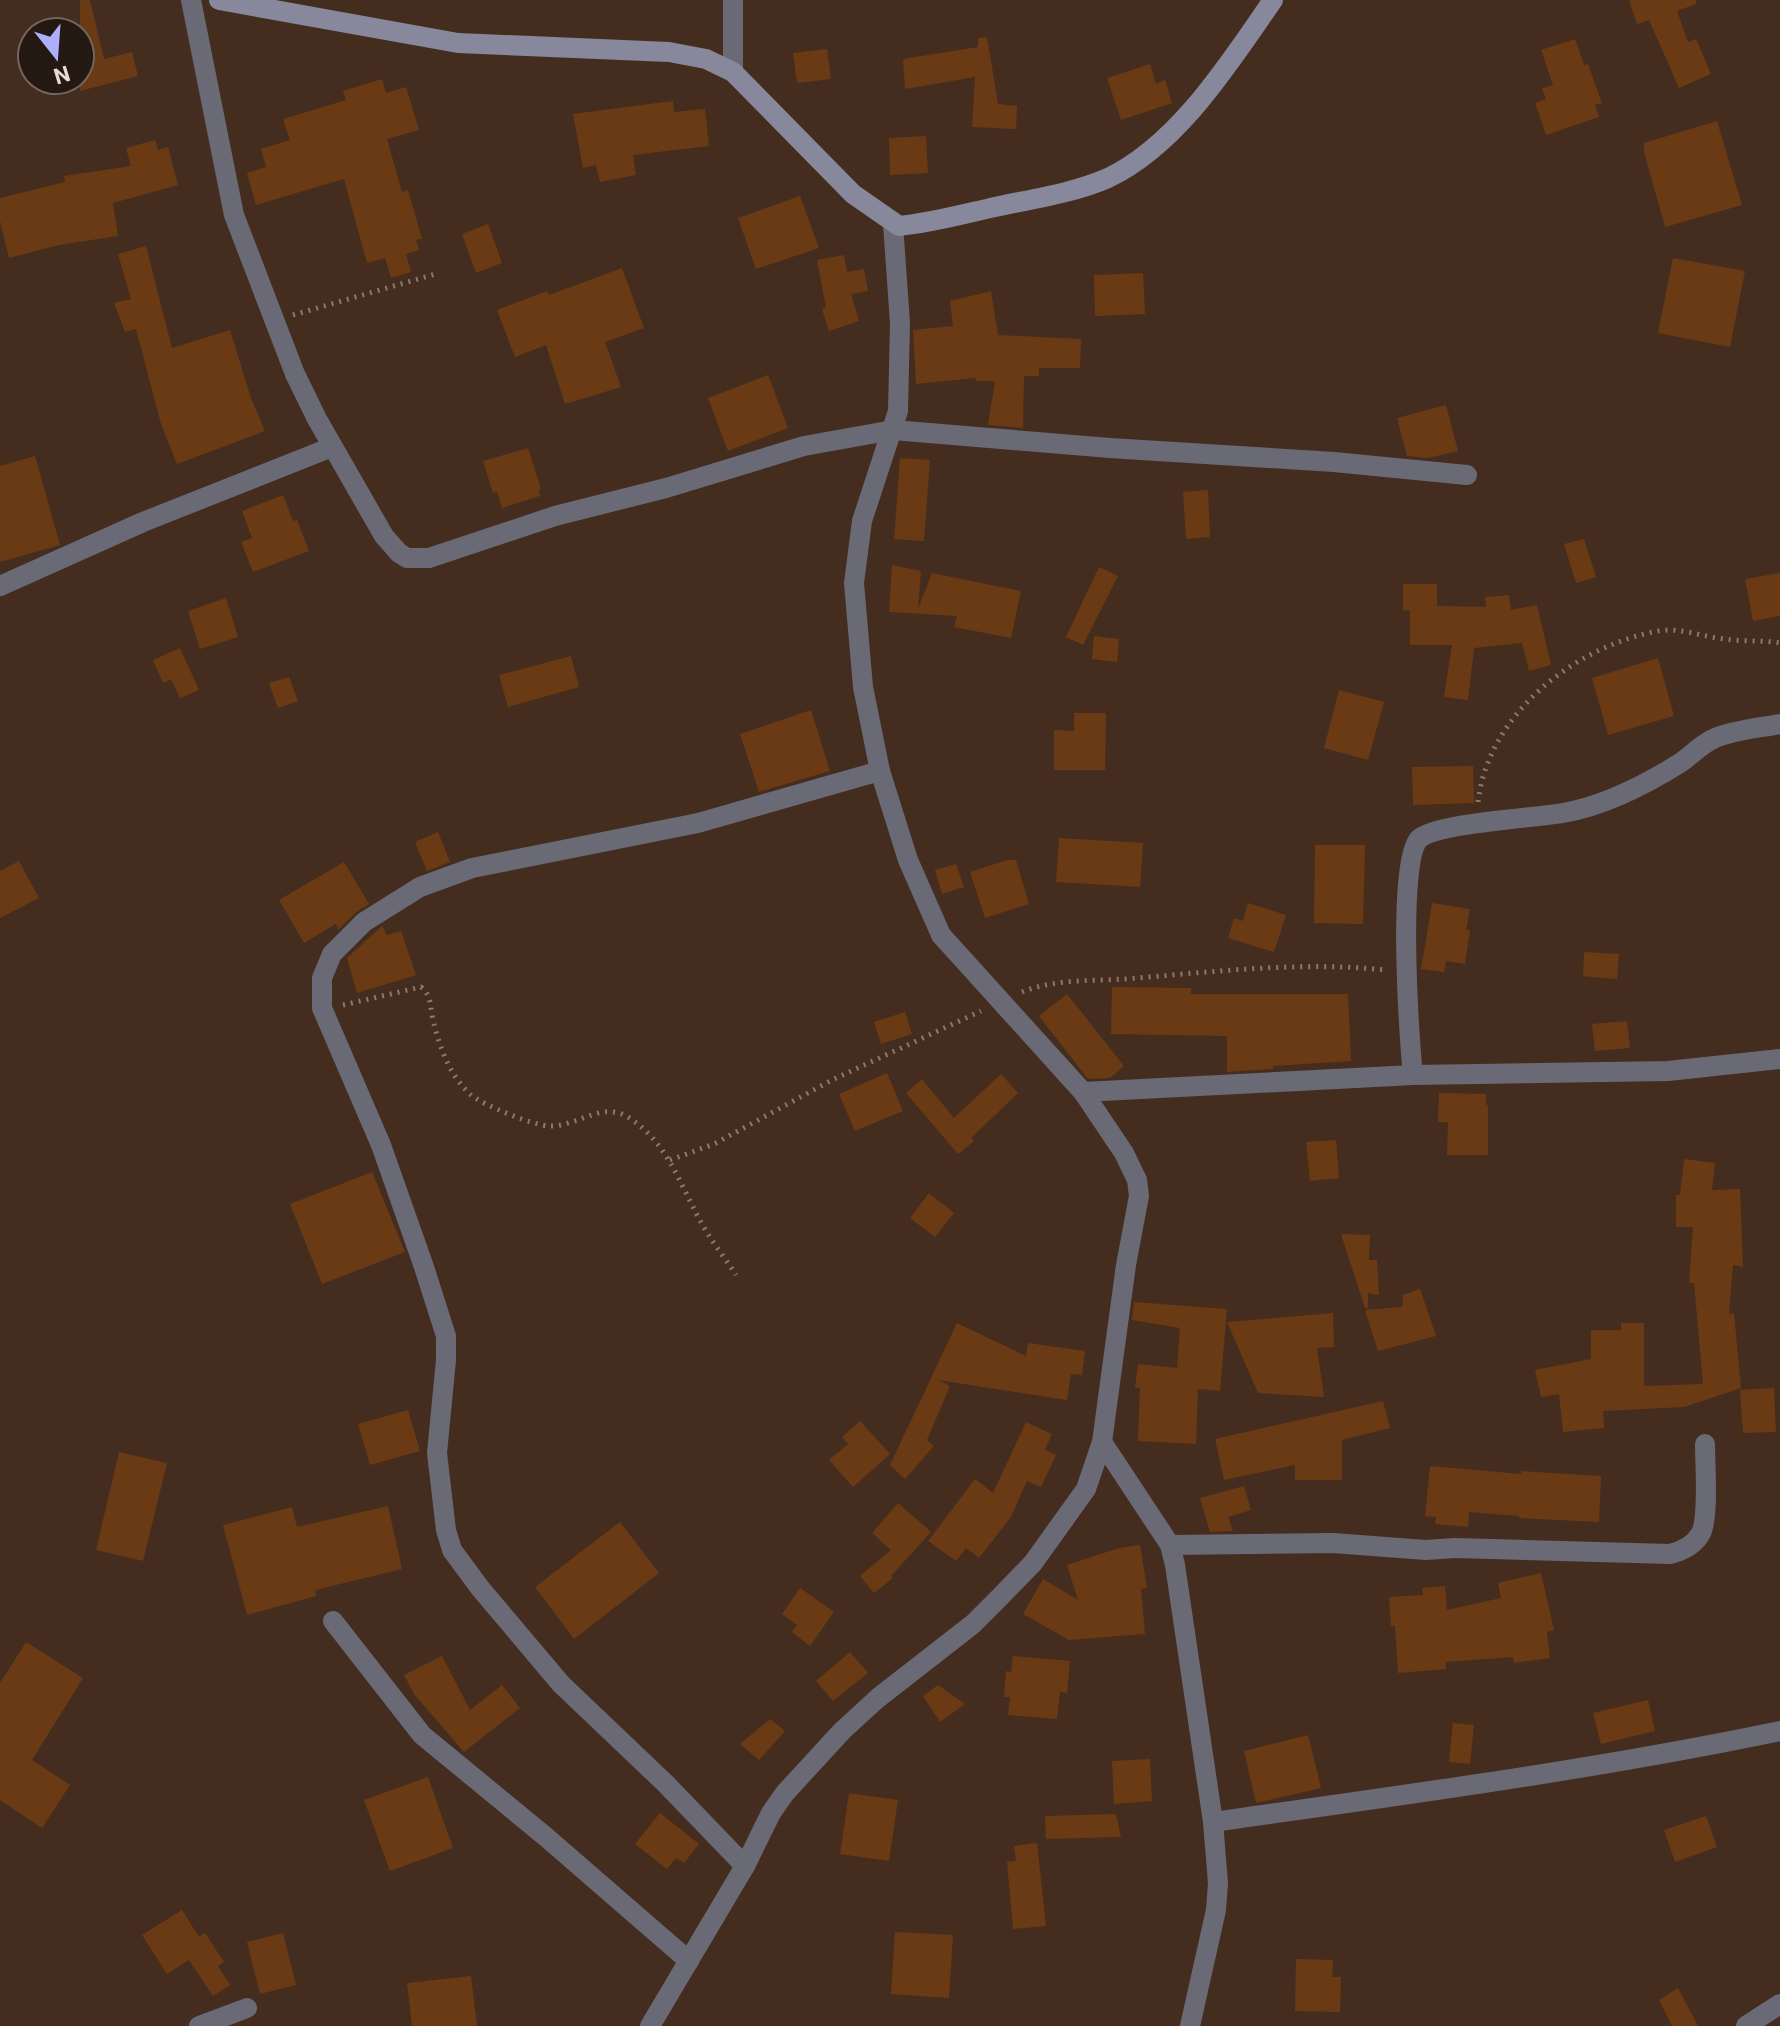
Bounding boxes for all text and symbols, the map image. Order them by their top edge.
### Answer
north arrow [16,16,96,96]
text: N [51,60,73,89]

